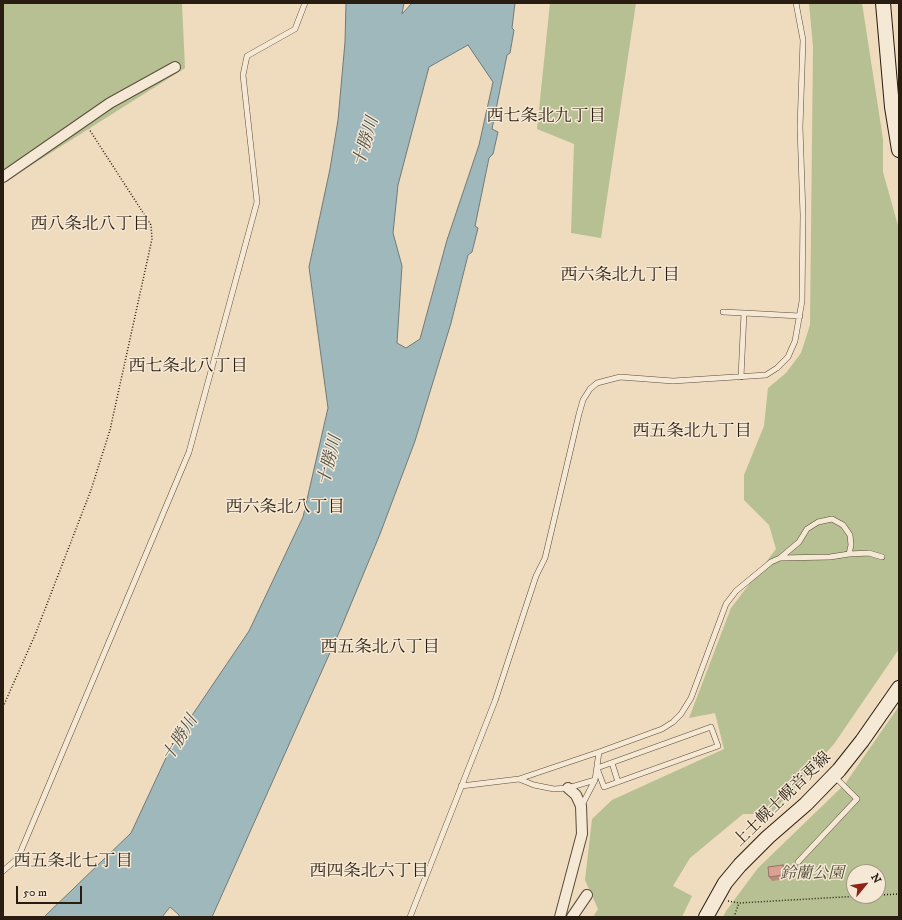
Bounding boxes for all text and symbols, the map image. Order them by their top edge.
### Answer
district label: 西七条北九丁目 [487,107,605,127]
water label: 十勝川 [350,115,384,169]
district label: 西八条北八丁目 [31,215,149,235]
district label: 西六条北九丁目 [561,266,679,286]
district label: 西七条北八丁目 [129,357,247,377]
district label: 西五条北九丁目 [633,422,751,442]
water label: 十勝川 [315,434,347,488]
district label: 西六条北八丁目 [226,498,344,518]
district label: 西五条北八丁目 [321,638,439,658]
water label: 十勝川 [159,712,203,766]
street label: 上士幌士幌音更線 [730,749,836,851]
district label: 西五条北七丁目 [14,852,132,872]
district label: 西四条北六丁目 [310,862,428,882]
north arrow [846,864,886,904]
park label: 鈴蘭公園 [780,865,844,885]
text: N [867,871,884,886]
scale bar [18,878,84,904]
text: 50 m [23,885,47,900]

